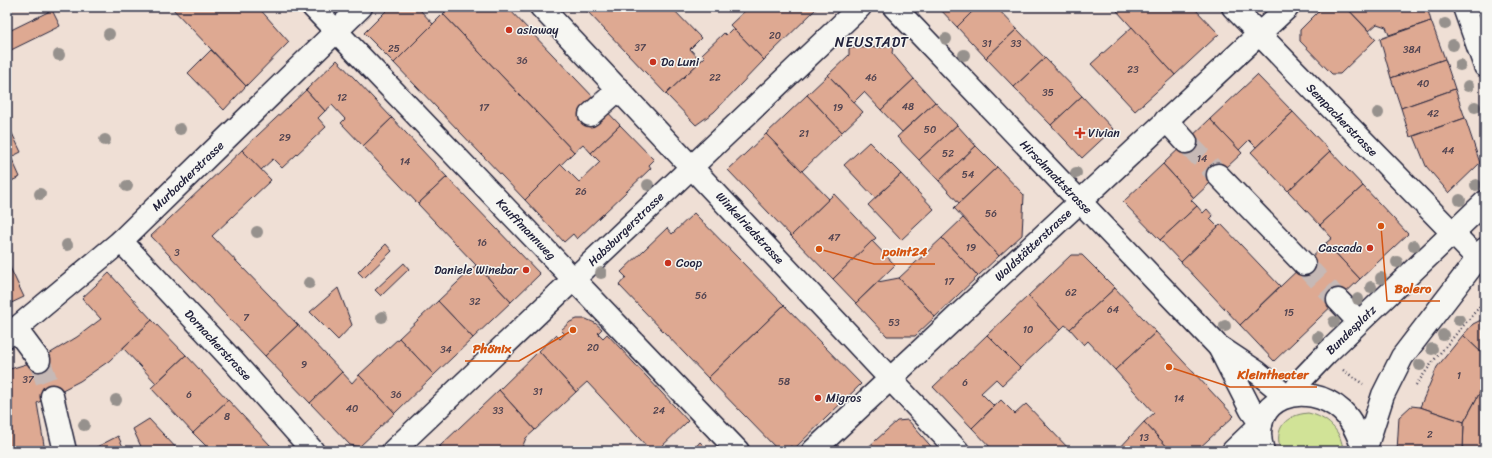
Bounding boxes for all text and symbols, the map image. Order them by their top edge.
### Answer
place label: asiaway [517,19,559,41]
marker: asiaway [504,25,514,35]
house number: 20 [769,27,781,45]
district label: NEUSTADT [835,30,909,55]
house number: 31 [982,35,992,53]
house number: 33 [1011,35,1022,53]
house number: 37 [634,39,647,57]
house number: 25 [388,40,400,58]
house number: 38A [1403,41,1421,59]
place label: Da Luni [661,51,700,73]
house number: 36 [516,52,528,70]
marker: Da Luni [648,57,658,67]
house number: 23 [1127,61,1139,79]
house number: 22 [709,69,721,87]
house number: 46 [865,69,877,87]
house number: 40 [1417,75,1429,93]
street label: Sempacherstrasse [1301,78,1383,162]
house number: 35 [1042,84,1054,102]
house number: 12 [337,89,347,107]
house number: 48 [902,98,914,116]
house number: 17 [479,99,490,117]
house number: 19 [833,99,843,117]
house number: 42 [1427,105,1439,123]
house number: 50 [924,121,936,139]
place label: Vivian [1088,122,1120,144]
house number: 21 [799,125,809,143]
marker: Vivian [1075,128,1085,138]
house number: 29 [279,129,291,147]
street label: Hirschmattstrasse [1014,134,1098,220]
street label: Murbacherstrasse [146,135,230,217]
house number: 44 [1442,142,1454,160]
house number: 52 [942,145,954,163]
house number: 14 [1197,150,1207,168]
house number: 14 [400,153,410,171]
house number: 54 [962,166,974,184]
house number: 26 [575,183,587,201]
street label: Habsburgerstrasse [582,186,670,272]
street label: Winkelriedstrasse [710,186,790,270]
street label: Kauffmannweg [491,193,561,265]
street label: Waldstätterstrasse [989,203,1077,287]
house number: 56 [985,205,997,223]
house number: 47 [828,229,841,247]
house number: 16 [477,234,487,252]
place label: Cascada [1319,237,1362,259]
callout: point24 [874,239,935,264]
house number: 19 [966,239,976,257]
text: point24 [882,240,928,263]
marker: Cascada [1365,243,1375,253]
house number: 3 [174,244,180,262]
place label: Coop [676,252,703,274]
marker: Coop [663,258,673,268]
place label: Daniele Winebar [434,259,519,281]
marker: Daniele Winebar [521,265,531,275]
house number: 17 [944,273,955,291]
callout: Bolero [1387,276,1440,301]
text: Bolero [1395,277,1432,300]
house number: 62 [1065,284,1077,302]
house number: 56 [695,287,707,305]
house number: 32 [469,293,481,311]
street label: Bundesplatz [1320,300,1382,360]
house number: 64 [1107,301,1119,319]
street label: Dornacherstrasse [179,304,257,386]
house number: 15 [1284,304,1294,322]
house number: 7 [243,309,250,327]
house number: 53 [888,314,900,332]
house number: 10 [1023,321,1033,339]
callout: Phönix [465,336,519,361]
text: Phönix [473,337,512,360]
house number: 20 [587,339,599,357]
house number: 34 [440,341,452,359]
house number: 9 [301,356,307,374]
callout: Kleintheater [1230,362,1317,387]
text: Kleintheater [1236,363,1310,386]
house number: 1 [1457,367,1461,385]
house number: 37 [22,371,35,389]
house number: 58 [778,373,790,391]
house number: 6 [962,374,968,392]
house number: 31 [533,383,543,401]
house number: 6 [186,386,192,404]
house number: 36 [390,386,402,404]
place label: Migros [826,387,861,409]
house number: 14 [1174,390,1184,408]
marker: Migros [813,393,823,403]
house number: 40 [346,400,358,418]
house number: 33 [493,402,504,420]
house number: 24 [653,402,665,420]
house number: 8 [224,408,230,426]
house number: 2 [1427,426,1433,444]
house number: 13 [1139,429,1149,447]

